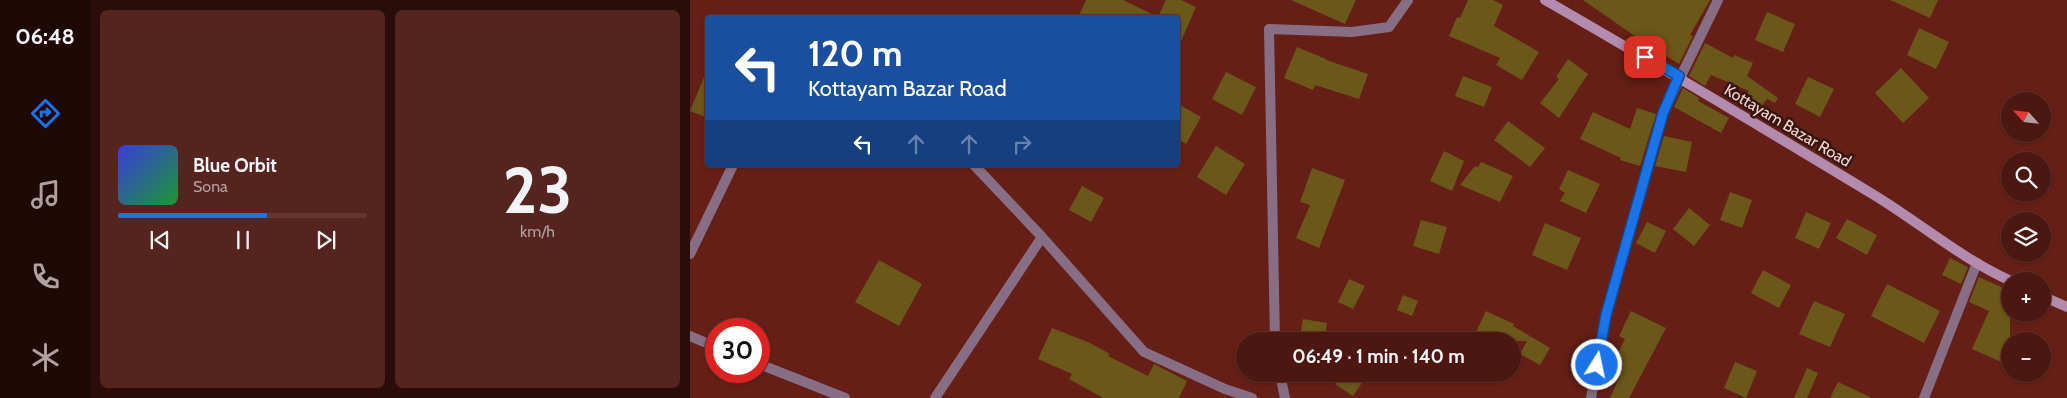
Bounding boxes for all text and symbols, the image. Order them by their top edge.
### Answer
text: 06:48 [15,23,75,50]
text: 120 m [808,32,902,75]
icon: left [725,35,790,100]
pin [1624,36,1666,78]
icon: arrive [1631,43,1659,71]
text: Kottayam Bazar Road [808,75,1007,102]
street label: Kottayam Bazar Road [1721,80,1855,171]
north arrow [2001,92,2051,142]
map controls [2001,92,2051,382]
icon: directions [28,96,63,131]
icon: left [849,130,877,158]
icon: ahead [902,130,930,158]
icon: ahead [955,130,983,158]
icon: right [1008,130,1036,158]
text: 23 [503,150,572,229]
button: search [2001,152,2051,202]
text: Blue Orbit [193,154,277,177]
icon: music [28,177,63,212]
text: Sona [193,177,228,196]
button: layers [2001,212,2051,262]
text: km/h [520,222,555,241]
icon: previous [146,226,174,254]
icon: pause [229,226,257,254]
icon: next [312,226,340,254]
icon: phone [28,259,63,294]
button: + [2001,272,2051,322]
speed limit sign: 30 [705,318,770,383]
button: − [2001,332,2051,382]
position arrow [1570,338,1622,390]
icon: climate [28,340,63,375]
text: 06:49 · 1 min · 140 m [1292,345,1465,368]

